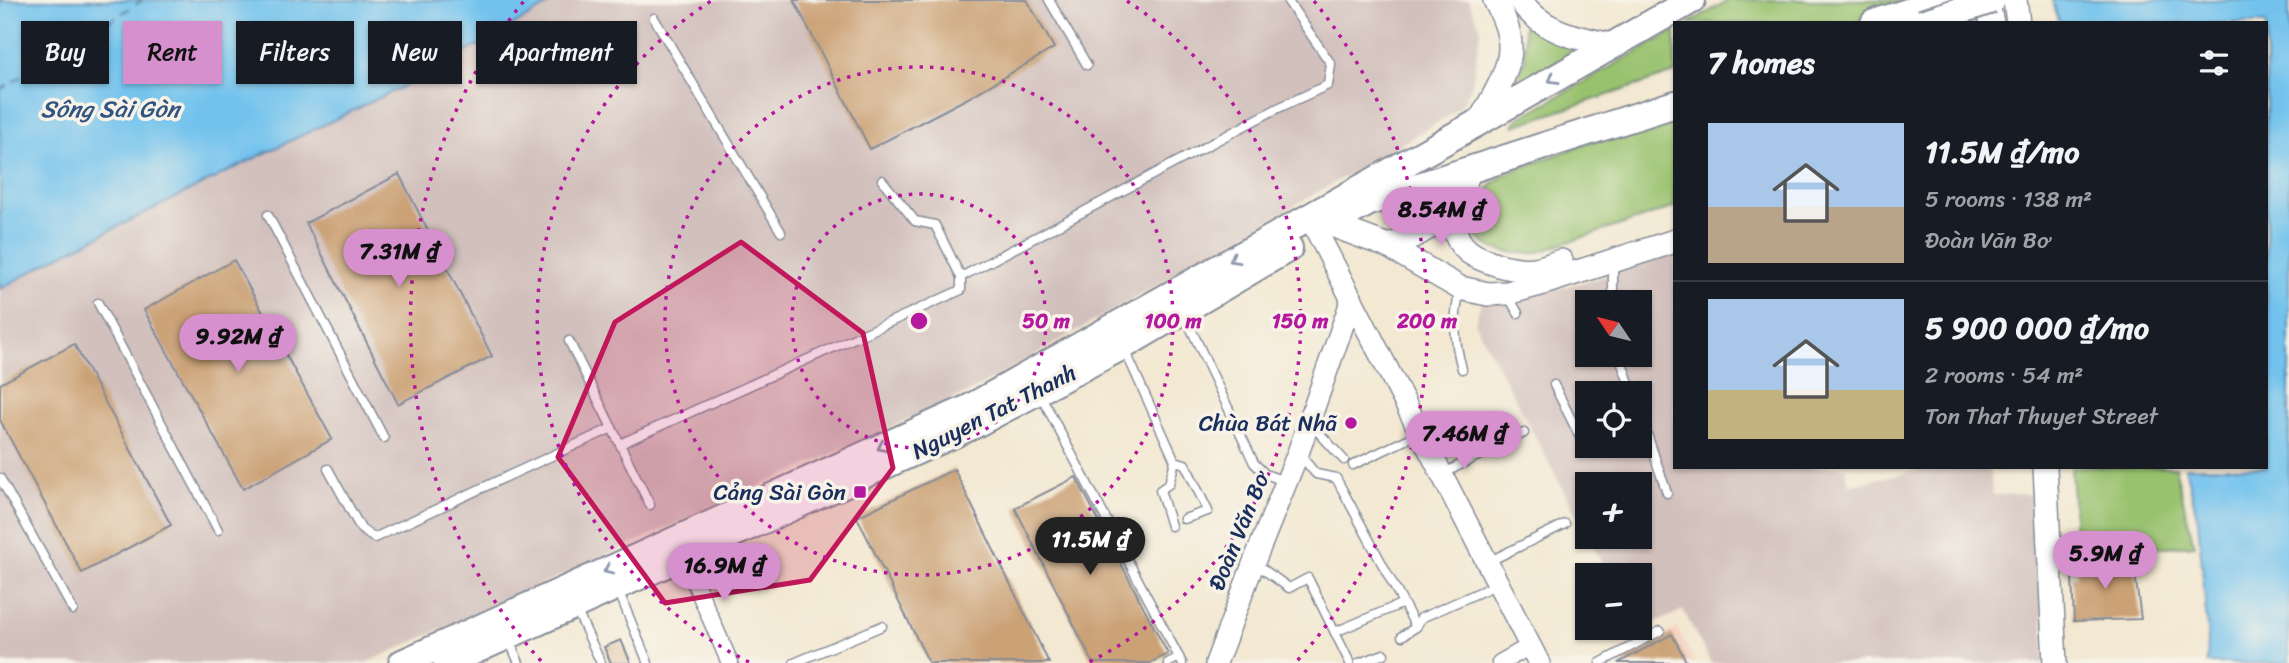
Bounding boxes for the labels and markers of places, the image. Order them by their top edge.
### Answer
pin: 8.54M ₫ [1376,188,1506,247]
pin: 7.31M ₫ [334,230,464,289]
centre of rings [907,309,931,333]
pin: 9.92M ₫ [173,314,303,374]
place label: Chùa Bát Nhã [1199,403,1337,444]
pin: 7.46M ₫ [1399,412,1529,471]
marker: Chùa Bát Nhã [1343,415,1359,431]
place label: Cảng Sài Gòn [713,472,846,513]
marker: Cảng Sài Gòn [852,484,868,500]
pin: 11.5M ₫ [1025,518,1155,577]
pin: 5.9M ₫ [2048,532,2162,591]
pin: 16.9M ₫ [659,544,789,603]

